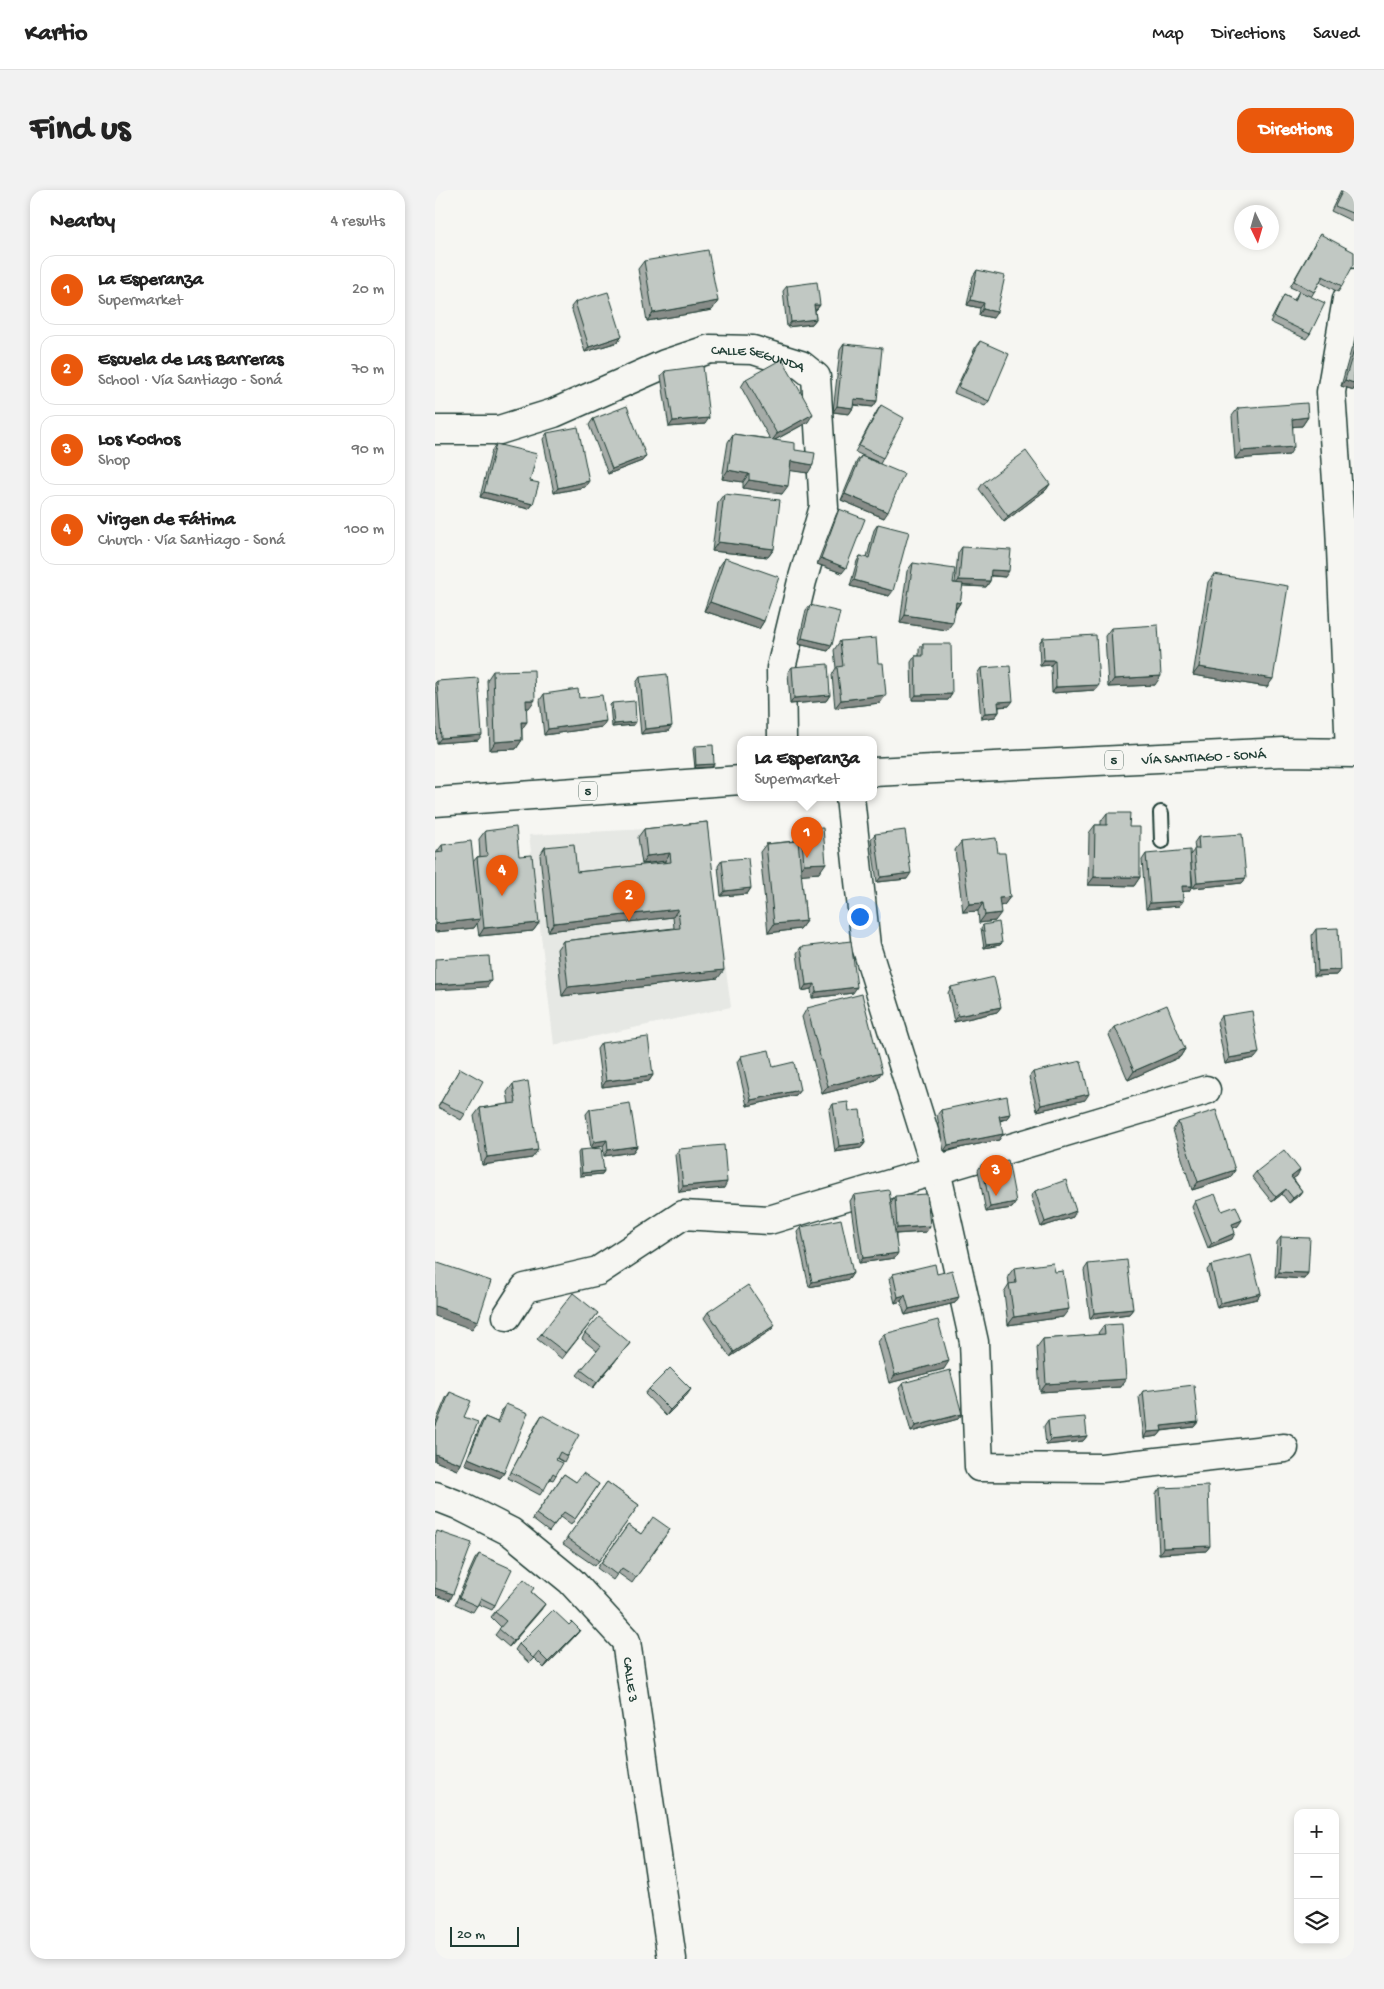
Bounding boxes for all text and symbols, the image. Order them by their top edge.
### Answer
text: Kartio [25,20,88,49]
text: Map [1152,24,1184,45]
text: Directions [1212,24,1285,45]
text: Saved [1313,24,1359,45]
button: Directions [1237,108,1354,153]
text: Find us [30,110,130,151]
north arrow [1234,205,1279,250]
text: Nearby [50,210,115,235]
text: 4 results [330,213,385,232]
text: La Esperanza [98,269,203,292]
text: 1 [64,281,70,300]
text: 20 m [352,281,384,300]
text: Supermarket [98,292,183,311]
street label: CALLE SEGUNDA [711,343,809,377]
text: Escuela de Las Barreras [98,349,283,372]
text: 2 [63,361,71,380]
text: 70 m [351,361,384,380]
text: School · Vía Santiago - Soná [98,372,282,391]
text: Los Kochos [98,429,180,452]
text: 3 [63,441,71,460]
text: 90 m [352,441,384,460]
text: Shop [98,452,130,471]
text: Virgen de Fátima [98,509,235,532]
text: 4 [63,521,71,540]
text: 100 m [344,521,384,540]
text: Church · Vía Santiago - Soná [98,532,285,551]
popup [737,736,877,801]
street label: VÍA SANTIAGO - SONÁ [1140,747,1267,770]
text: La Esperanza [754,748,860,771]
road number: 5 [1105,750,1123,770]
text: Supermarket [754,771,839,790]
road number: 5 [579,782,597,800]
pin: 1 [791,817,823,858]
pin: 4 [486,855,518,896]
pin: 2 [613,880,645,921]
your location [847,904,873,930]
pin: 3 [980,1155,1012,1196]
street label: CALLE 3 [617,1656,641,1704]
map controls [1294,1809,1339,1944]
button: + [1294,1809,1339,1854]
button: − [1294,1854,1339,1899]
button: layers [1294,1899,1339,1944]
scale bar [450,1924,519,1947]
text: 20 m [457,1927,485,1944]

